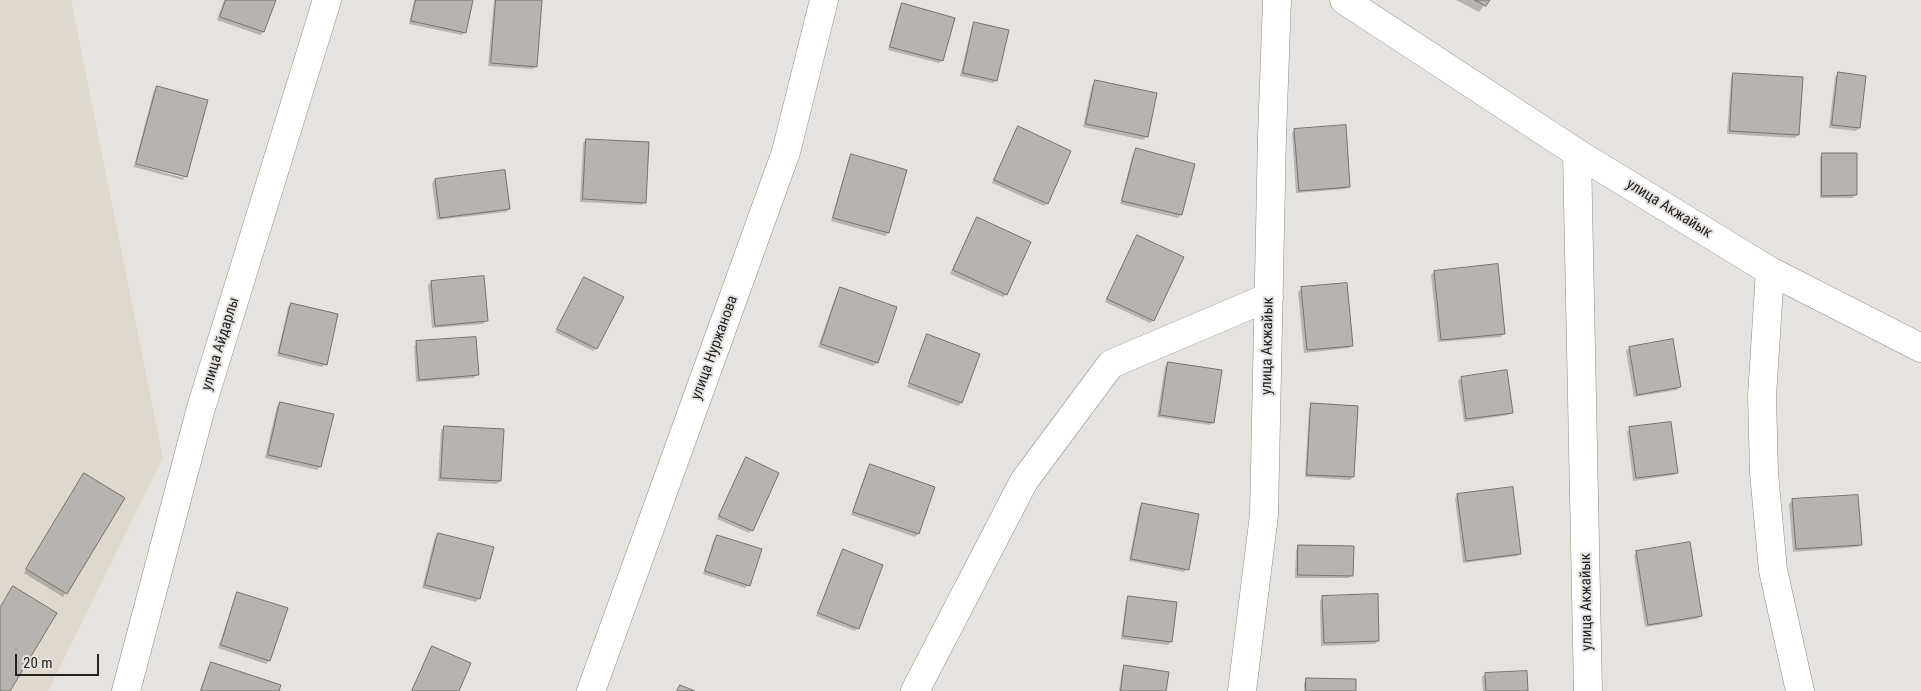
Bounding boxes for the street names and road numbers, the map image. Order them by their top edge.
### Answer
street label: улица Акжайык [1623,175,1715,243]
street label: улица Нуржанова [688,293,742,403]
street label: улица Айдарлы [198,295,244,393]
street label: улица Акжайык [1258,297,1278,395]
street label: улица Акжайык [1577,553,1597,651]

